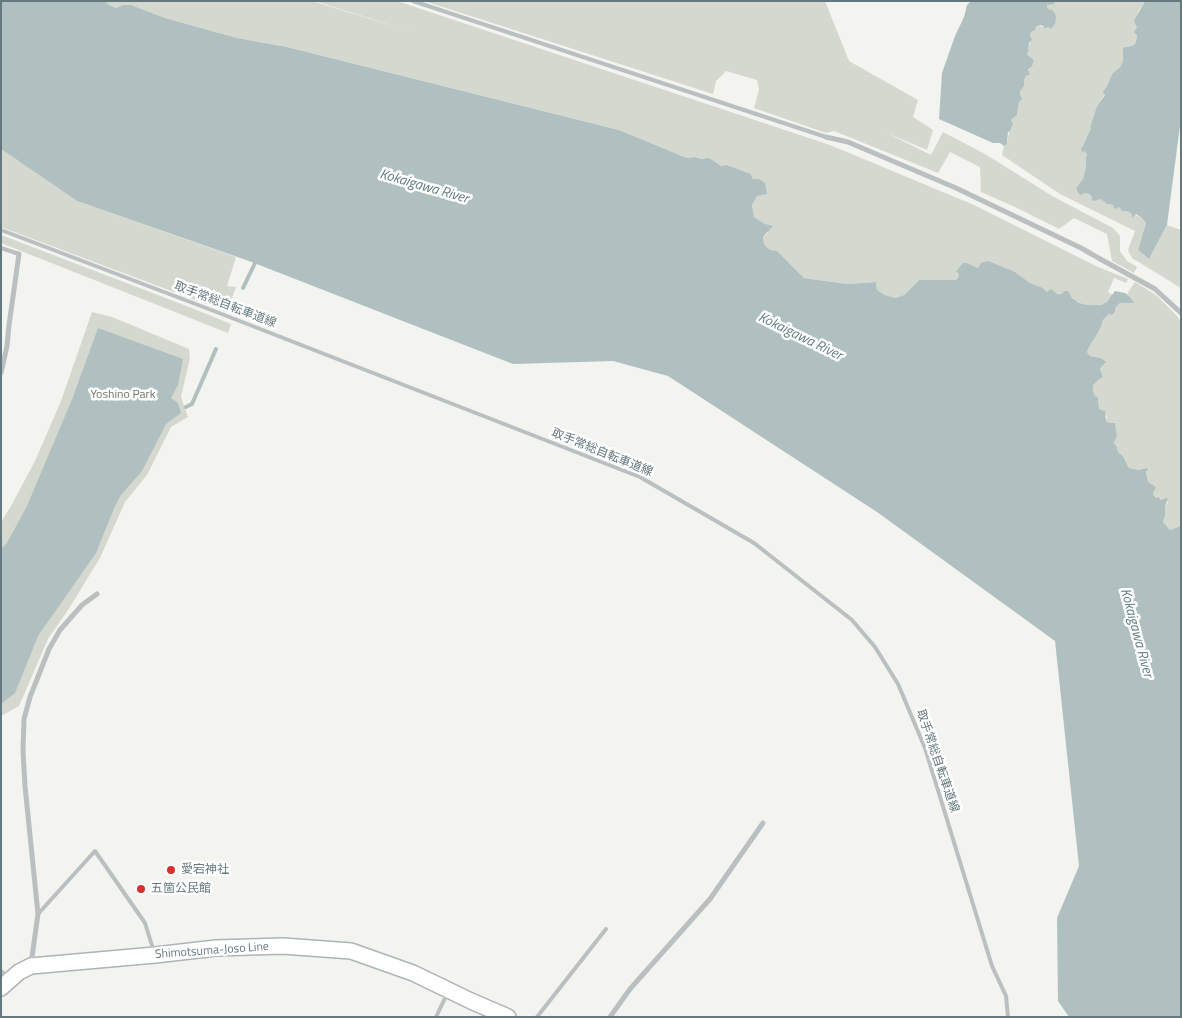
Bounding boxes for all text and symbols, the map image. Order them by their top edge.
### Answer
water label: Kokaigawa River [378,166,470,208]
street label: 取手常総自転車道線 [172,279,278,331]
water label: Kokaigawa River [755,309,845,365]
park label: Yoshino Park [91,388,155,402]
street label: 取手常総自転車道線 [549,426,655,480]
water label: Kokaigawa River [1116,587,1156,679]
street label: 取手常総自転車道線 [913,708,961,814]
place label: 愛宕神社 [181,863,229,877]
marker: 愛宕神社 [165,864,177,876]
place label: 五箇公民館 [151,882,211,896]
marker: 五箇公民館 [135,883,147,895]
street label: Shimotsuma-Joso Line [155,940,269,962]

